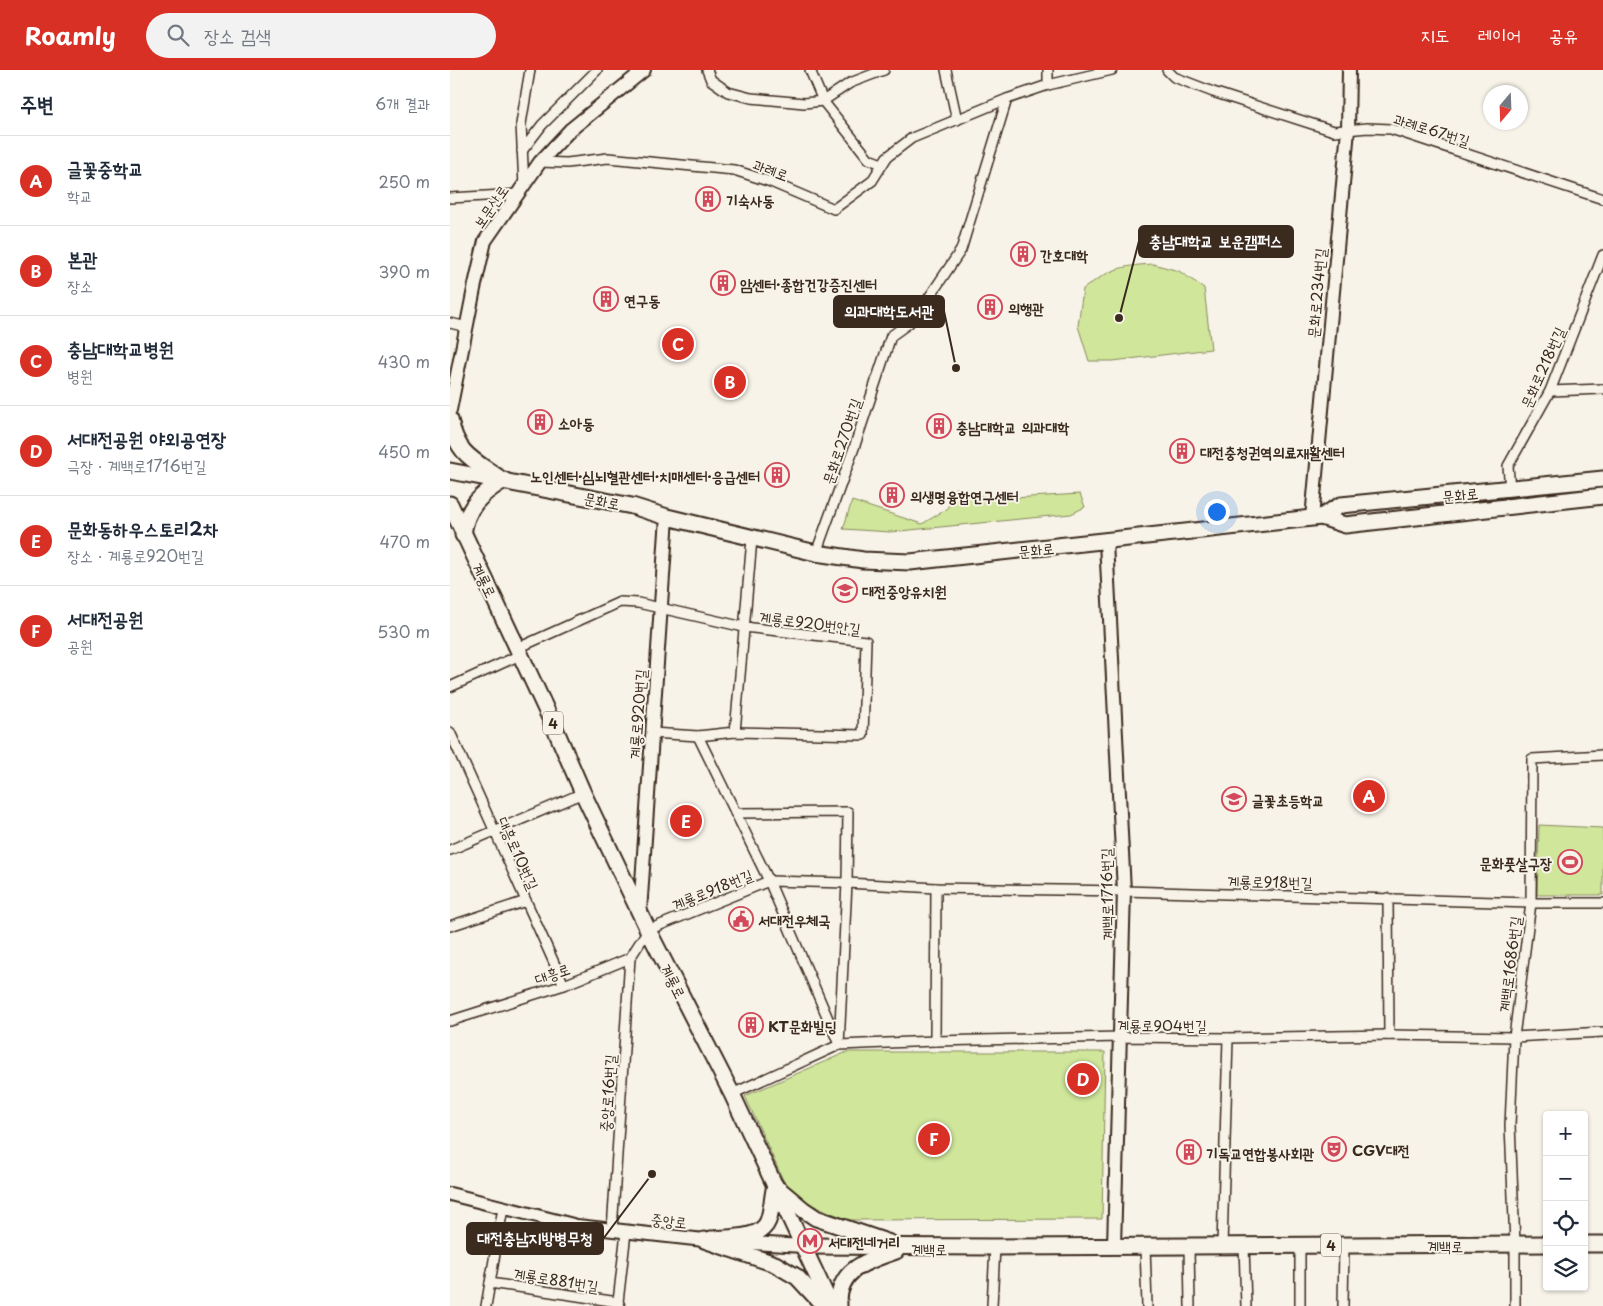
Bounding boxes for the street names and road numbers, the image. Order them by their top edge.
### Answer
street label: 과례로67번길 [1391,106,1473,152]
street label: 과례로 [750,152,792,186]
street label: 보문산로 [467,180,513,232]
street label: 문화로234번길 [1301,247,1331,339]
street label: 문화로218번길 [1514,323,1570,411]
street label: 문화로270번길 [816,395,866,487]
street label: 문화로 [1441,481,1479,507]
street label: 문화로 [582,485,622,515]
street label: 문화로 [1017,536,1055,562]
street label: 계룡로 [467,559,503,601]
street label: 계룡로920번안길 [758,604,862,640]
street label: 계룡로920번길 [622,668,652,760]
road number: 4 [543,711,563,734]
street label: 대흥로10번길 [493,813,545,893]
street label: 계백로1716번길 [1094,848,1118,940]
street label: 계룡로918번길 [668,862,756,916]
street label: 계룡로918번길 [1227,869,1313,893]
street label: 계백로1686번길 [1492,914,1526,1014]
street label: 대흥로 [531,956,573,990]
street label: 계룡로 [656,960,692,1002]
street label: 계룡로904번길 [1117,1013,1207,1036]
street label: 중앙로16번길 [593,1053,621,1133]
street label: 중앙로 [650,1207,688,1233]
road number: 4 [1321,1234,1341,1256]
street label: 계백로 [1427,1234,1463,1257]
street label: 계백로 [911,1237,947,1260]
street label: 계룡로881번길 [512,1261,600,1297]

